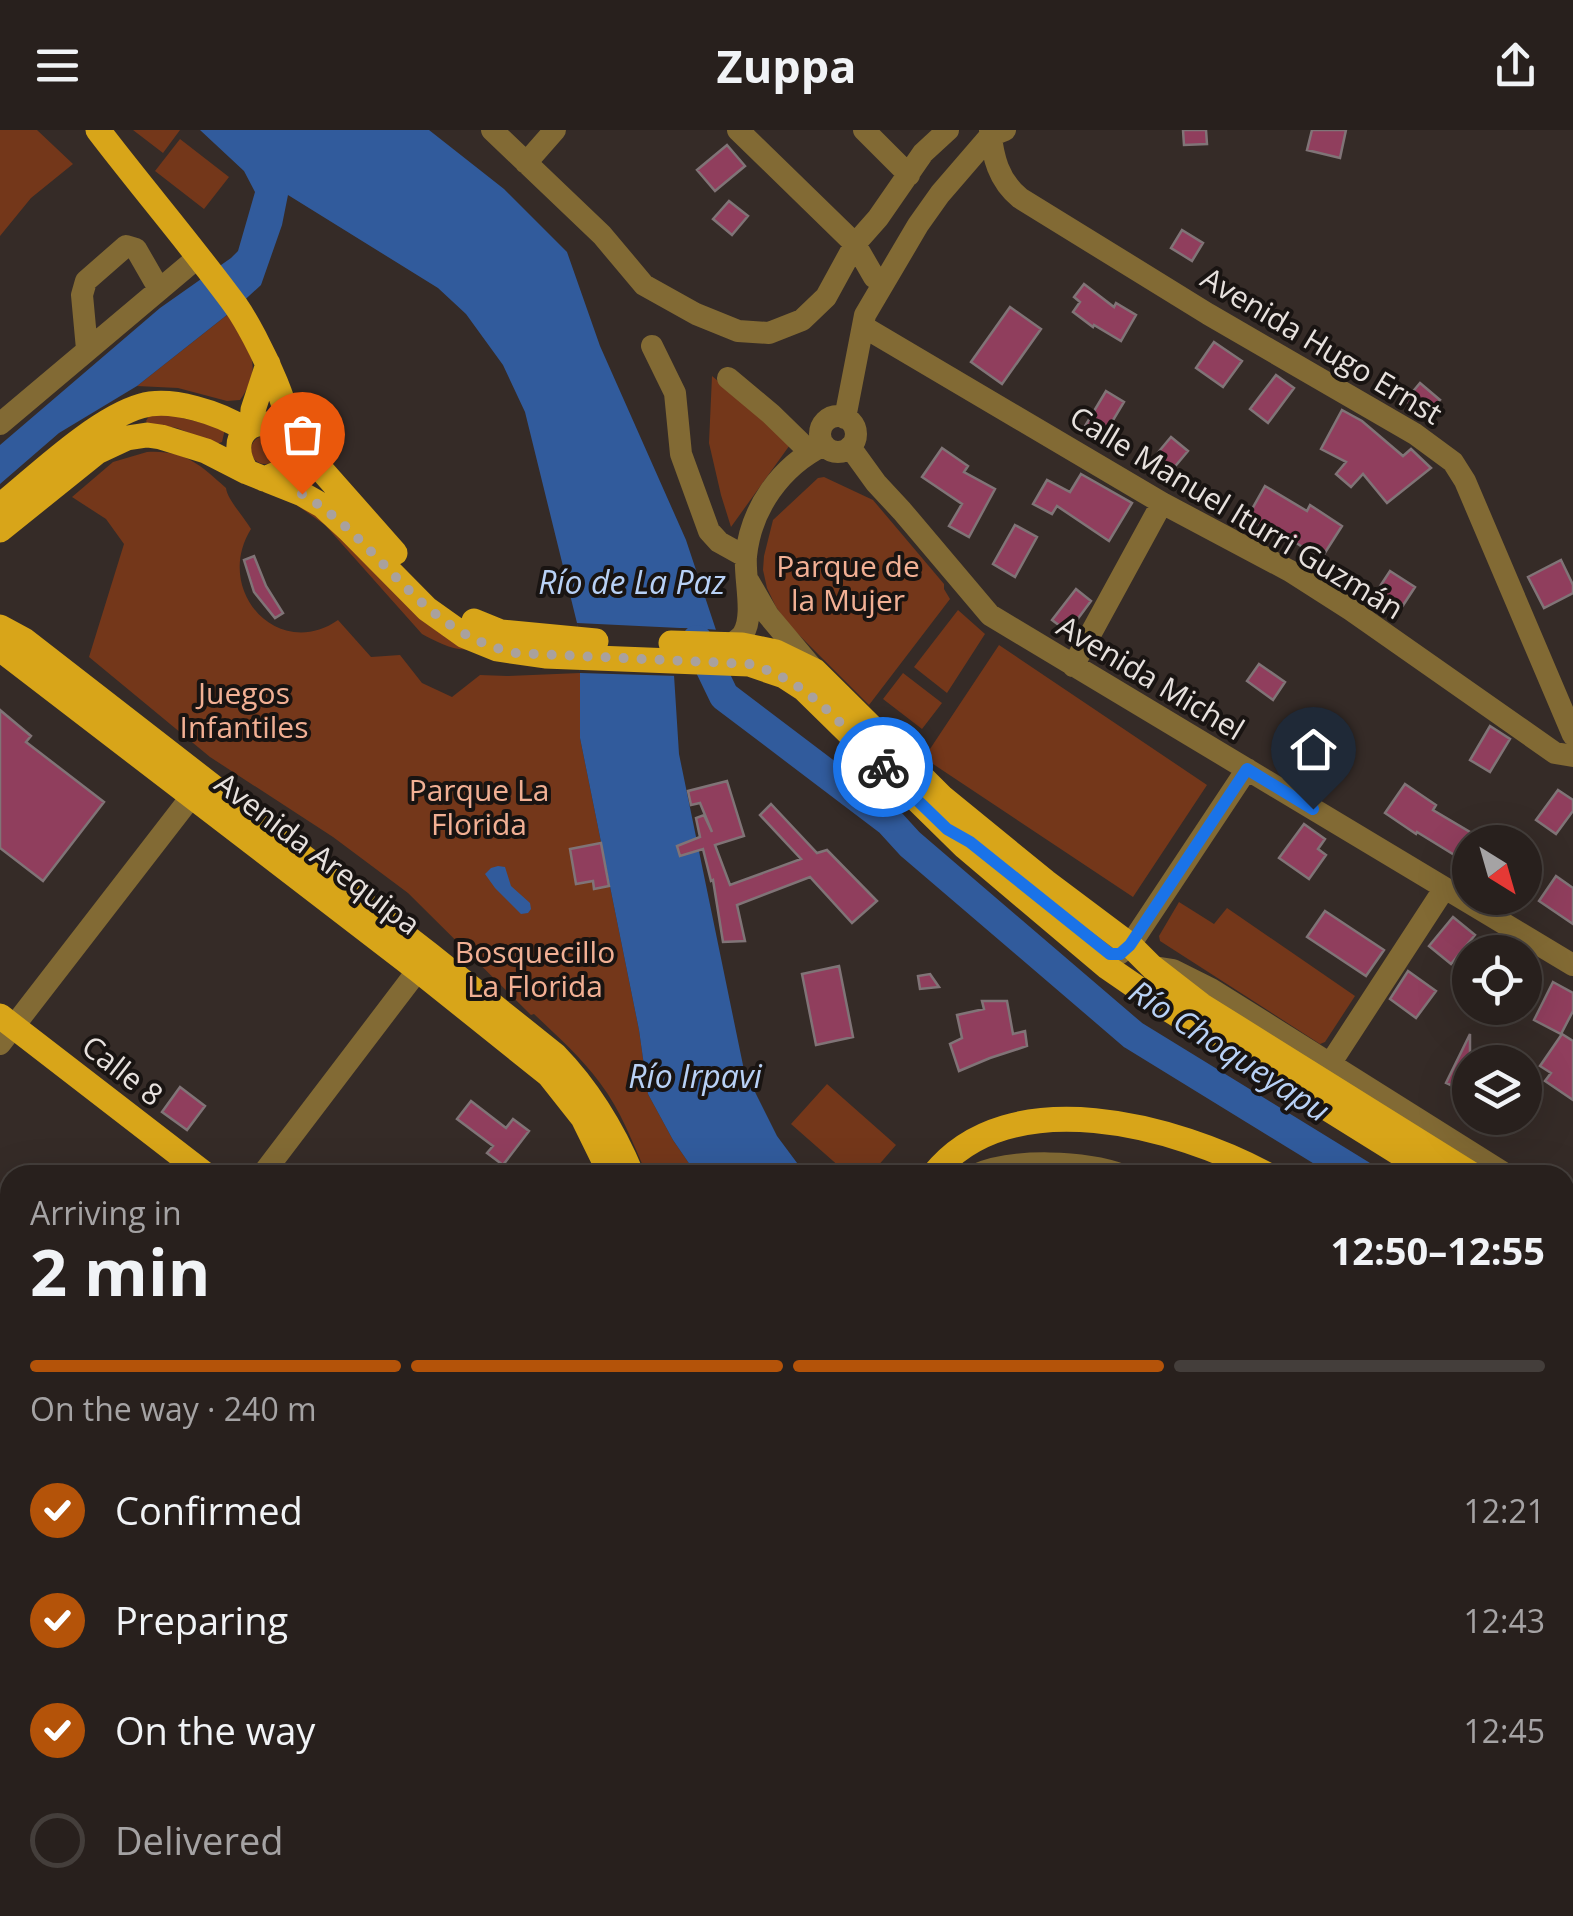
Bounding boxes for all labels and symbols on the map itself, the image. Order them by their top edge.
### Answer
street label: Avenida Hugo Ernst [1194,257,1450,433]
pin [260,392,345,495]
street label: Calle Manuel Iturri Guzmán [1063,396,1411,628]
park label: Parque de la Mujer [776,545,920,620]
water label: Río de La Paz [538,560,727,603]
street label: Avenida Michel [1050,605,1252,749]
park label: Juegos Infantiles [180,672,308,747]
pin [1271,707,1356,810]
courier [833,717,933,817]
street label: Avenida Arequipa [207,762,429,944]
park label: Parque La Florida [409,769,549,844]
north arrow [1452,825,1542,915]
park label: Bosquecillo La Florida [455,931,615,1006]
water label: Río Choqueyapu [1122,969,1338,1131]
street label: Calle 8 [74,1025,172,1115]
water label: Río Irpavi [628,1054,763,1097]

